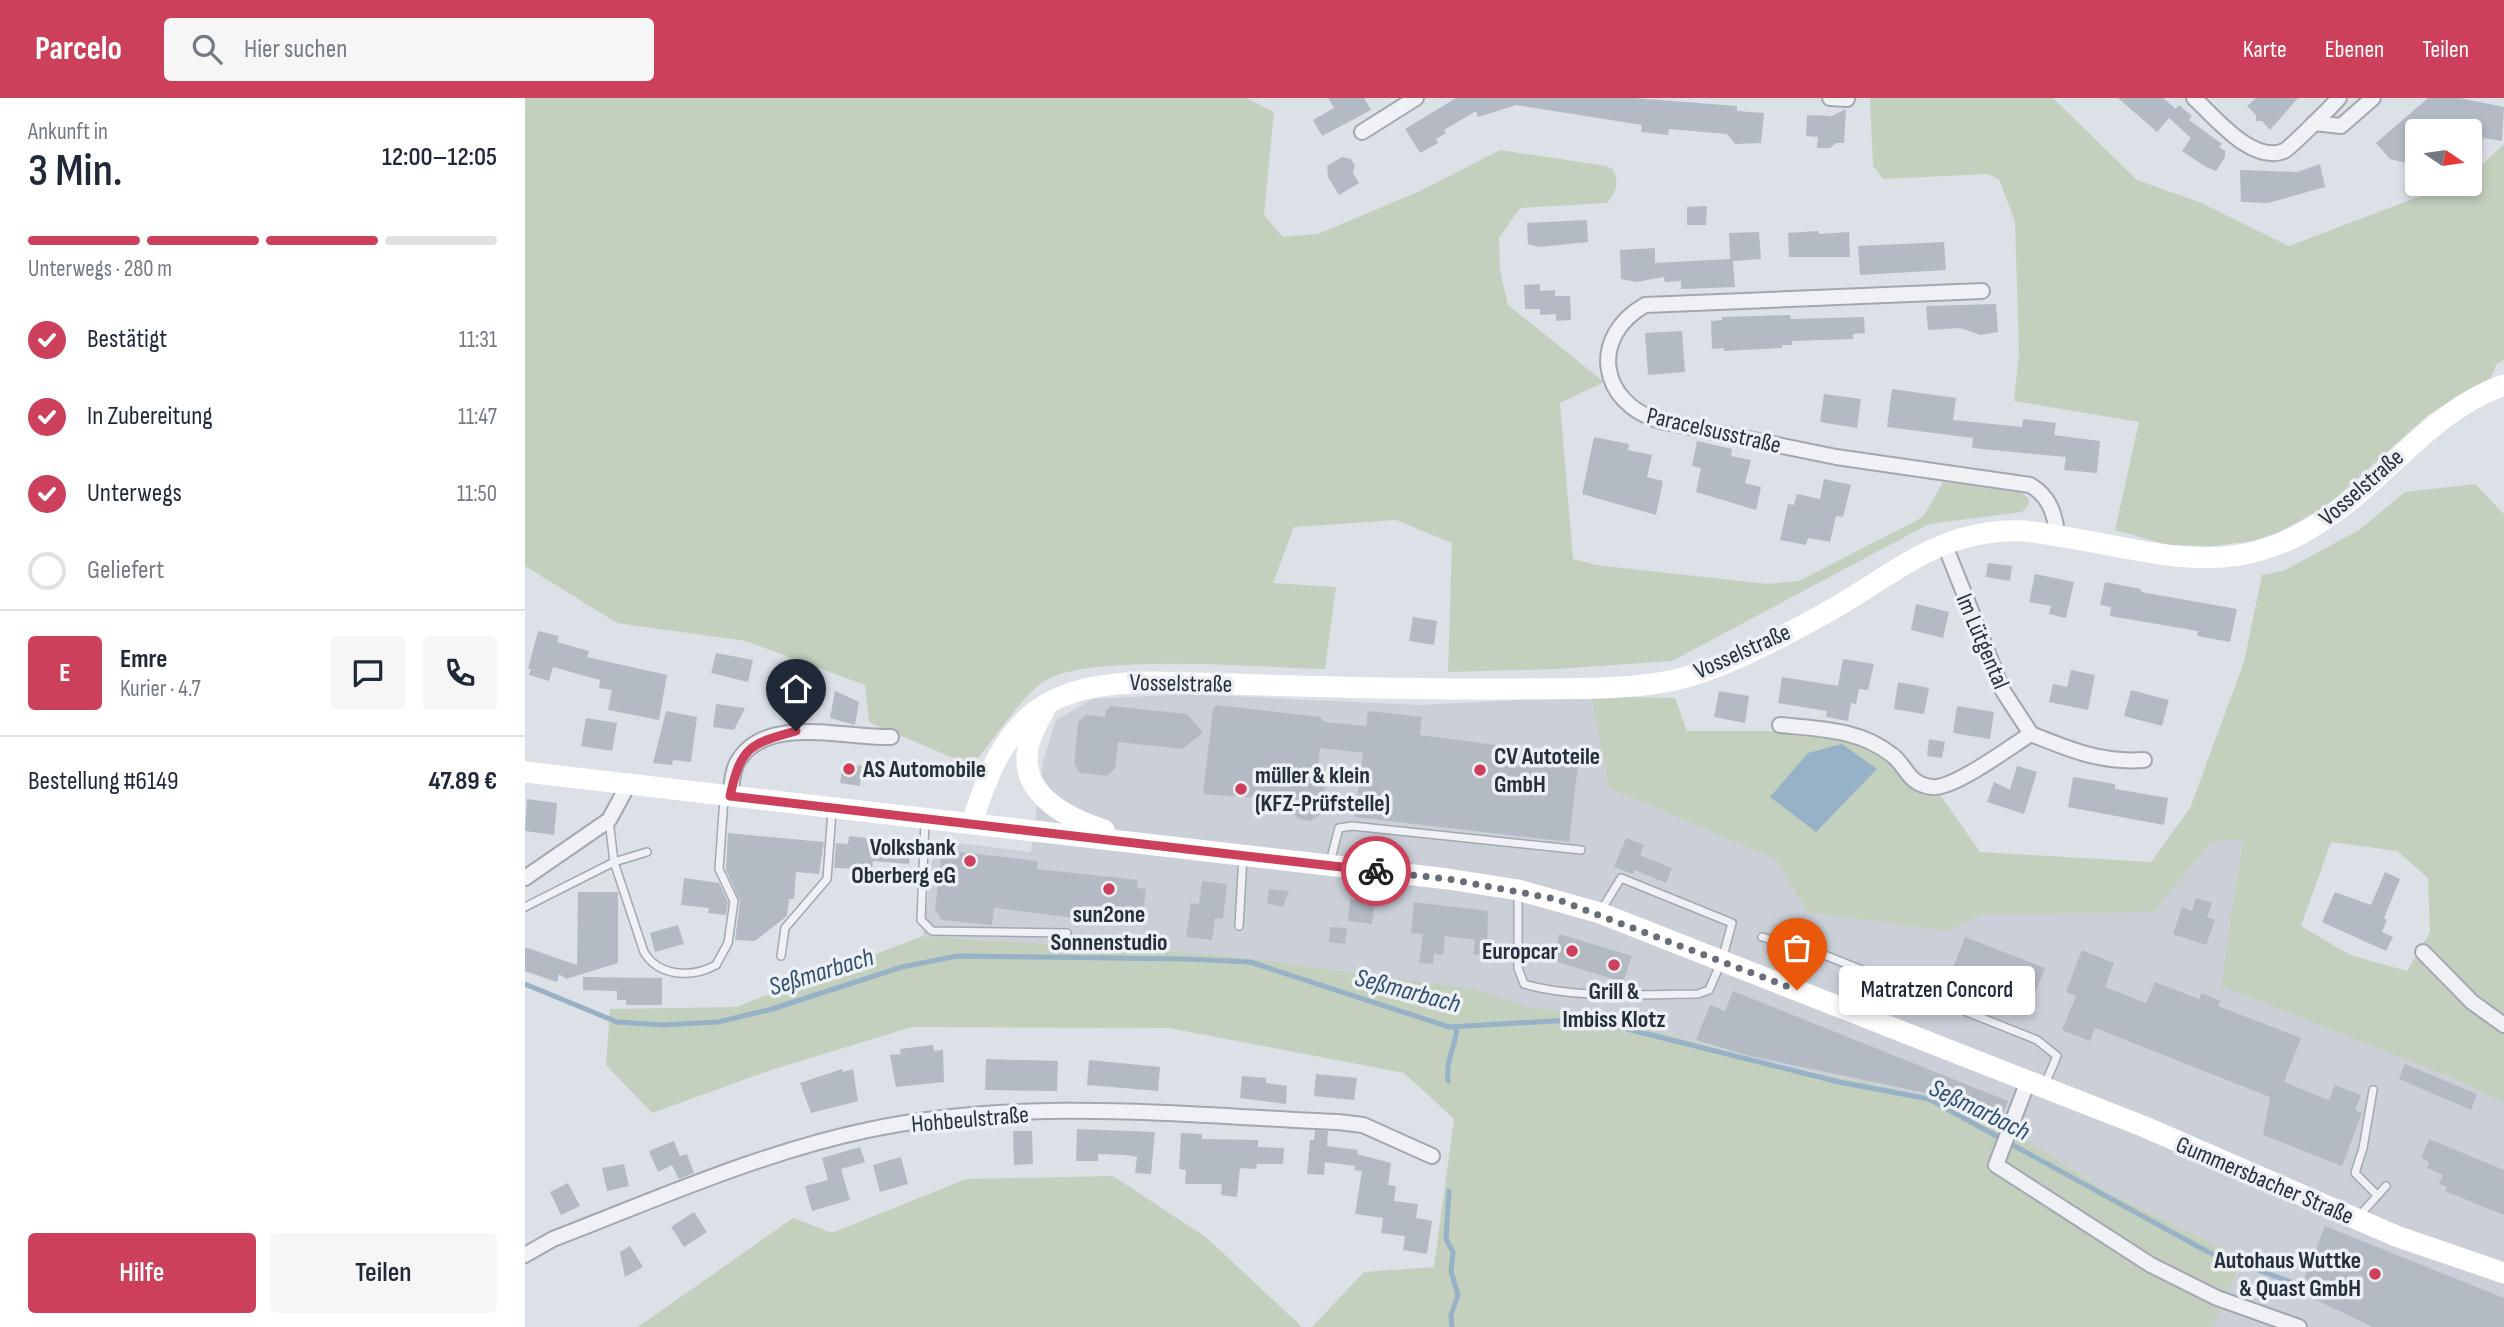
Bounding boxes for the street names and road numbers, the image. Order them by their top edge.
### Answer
street label: Paracelsusstraße [1644,401,1784,460]
street label: Vosselstraße [2313,443,2410,532]
street label: Im Lütgental [1950,589,2016,693]
street label: Vosselstraße [1689,617,1795,686]
street label: Vosselstraße [1129,668,1232,699]
street label: Hohbeulstraße [910,1100,1030,1139]
street label: Gummersbacher Straße [2172,1130,2358,1231]

